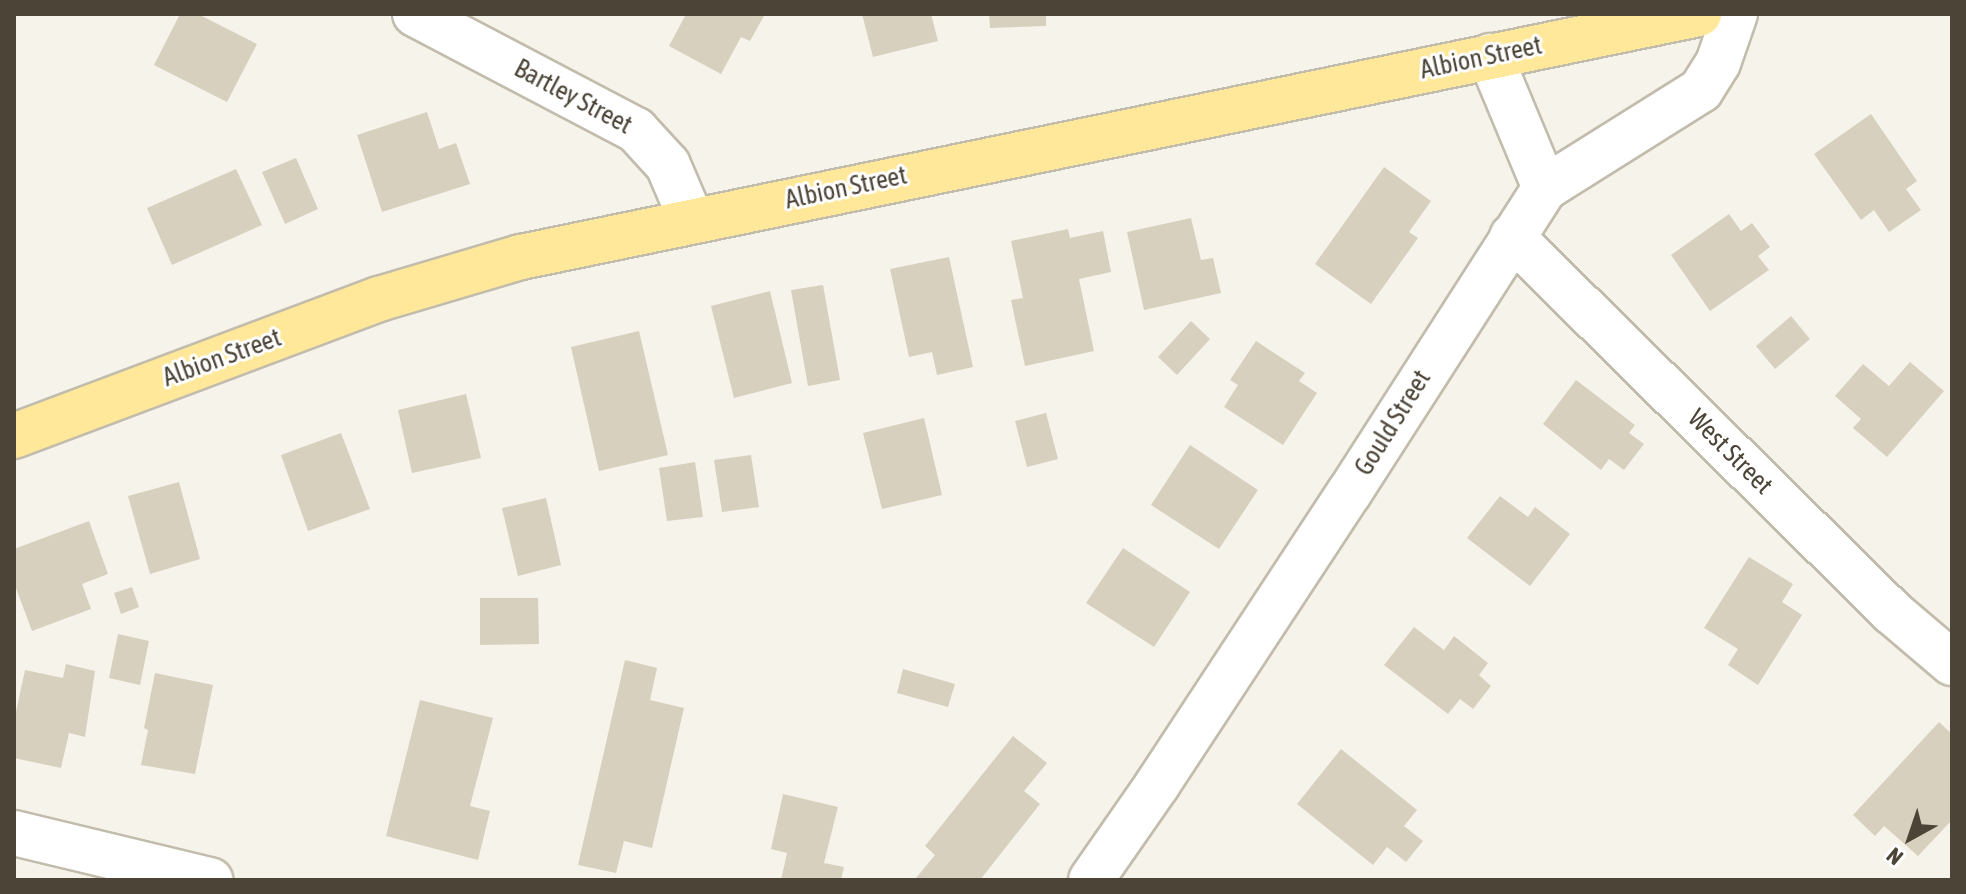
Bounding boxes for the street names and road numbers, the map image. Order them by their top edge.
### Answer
street label: Albion Street [1417,30,1545,86]
street label: Bartley Street [509,53,637,141]
street label: Albion Street [782,160,910,216]
street label: Albion Street [159,322,285,394]
street label: Gould Street [1348,365,1438,481]
street label: West Street [1681,403,1779,501]

